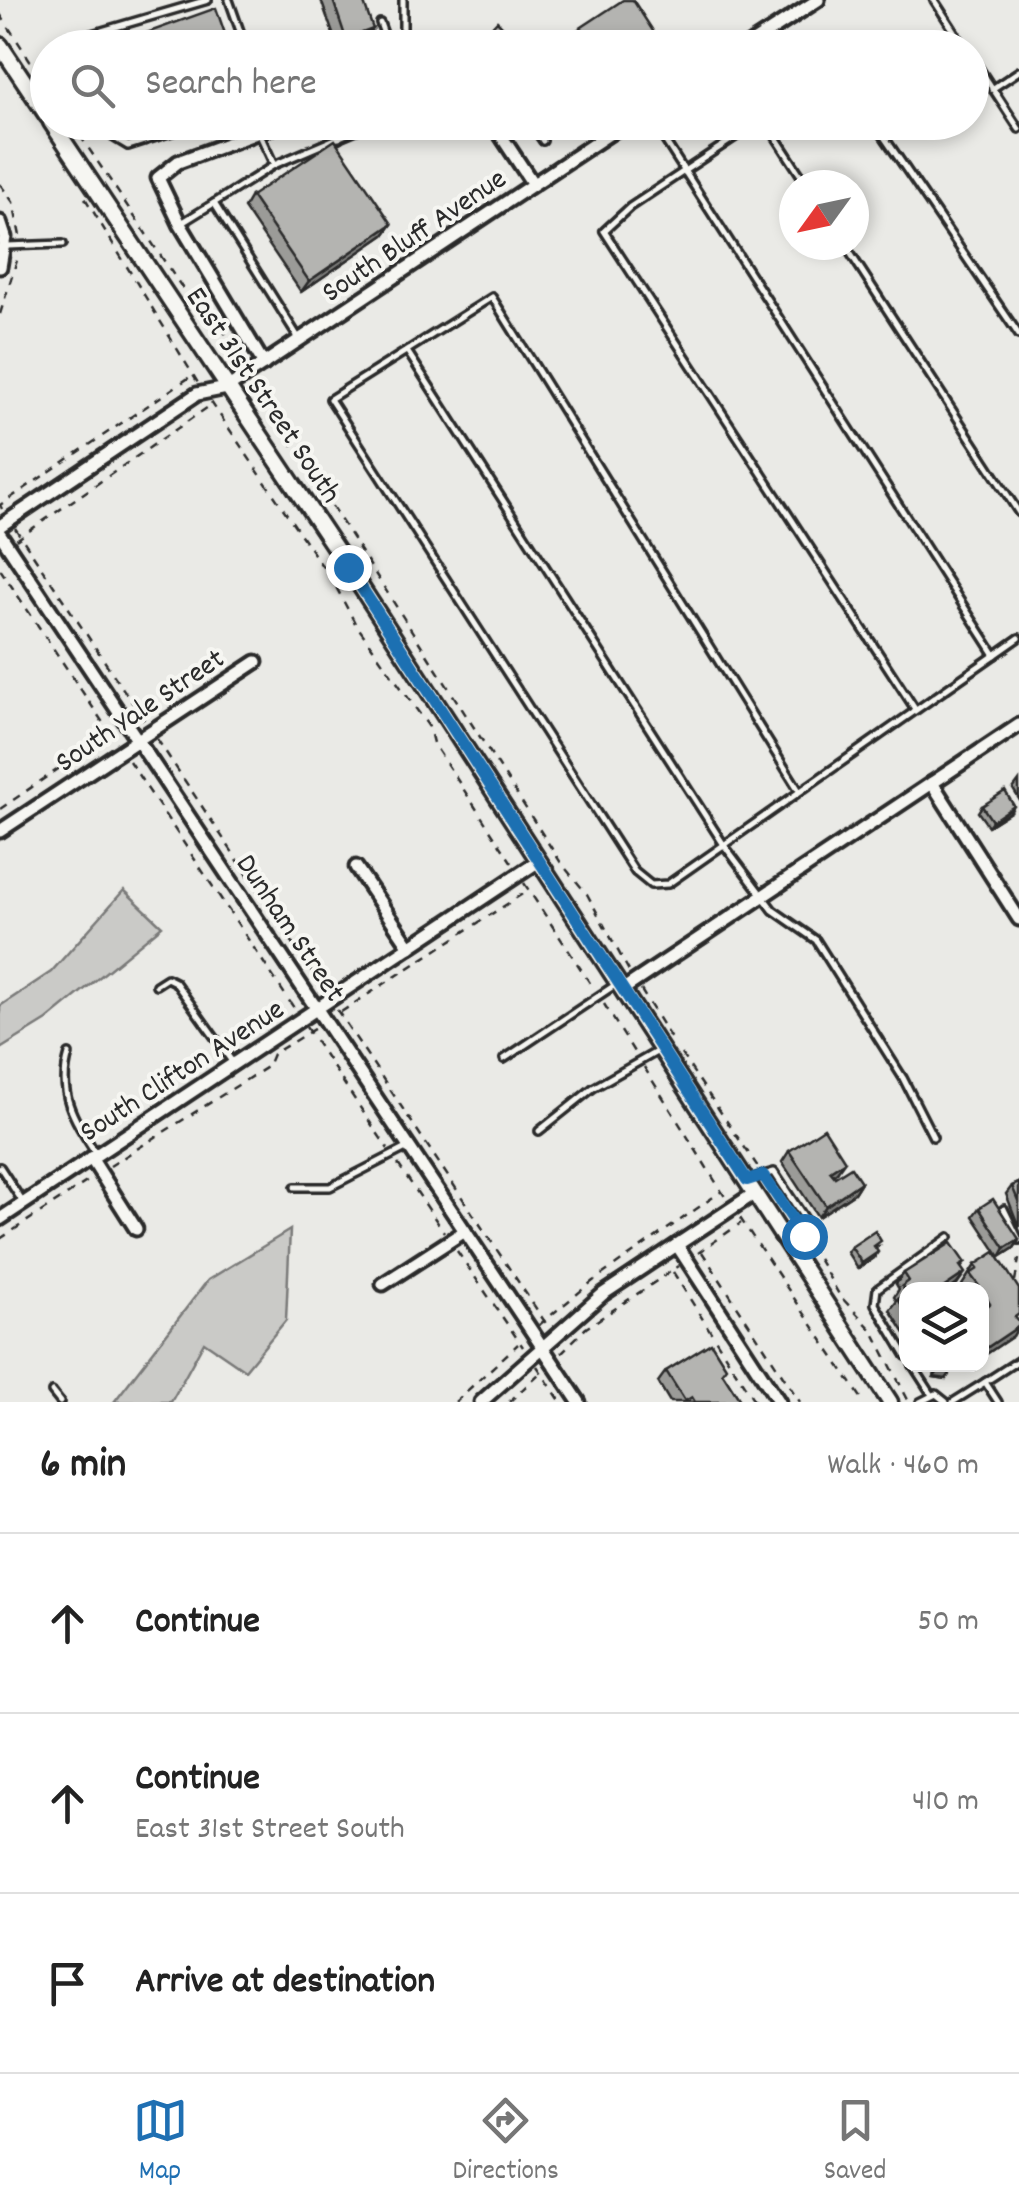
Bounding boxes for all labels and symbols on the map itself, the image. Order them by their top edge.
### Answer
street label: South Bluff Avenue [314,160,517,316]
north arrow [779,170,869,260]
street label: East 31st Street South [173,280,350,513]
route end [326,545,372,591]
street label: South Yale Street [48,640,235,785]
street label: Dunham Street [223,847,354,1012]
street label: South Clifton Avenue [73,990,294,1155]
route start [782,1214,828,1260]

